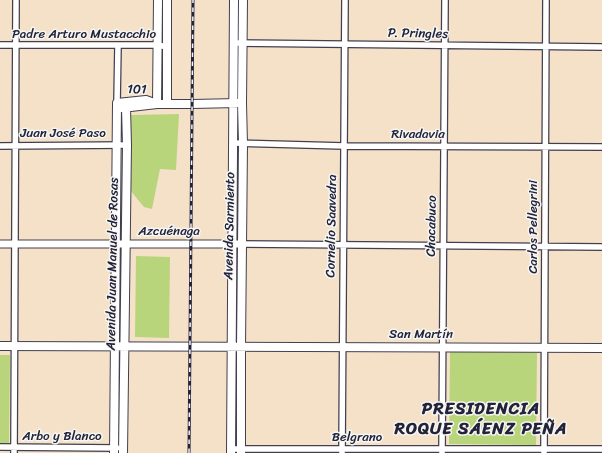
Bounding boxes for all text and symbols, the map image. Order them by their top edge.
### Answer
street label: P. Pringles [388,26,448,42]
street label: Padre Arturo Mustacchio [12,27,156,43]
street label: 101 [127,82,147,98]
street label: Juan José Paso [20,126,106,142]
street label: Rivadavia [391,127,445,143]
street label: Avenida Sarmiento [221,172,239,280]
street label: Cornelio Saavedra [323,174,341,278]
street label: Avenida Juan Manuel de Rosas [104,177,122,351]
street label: Carlos Pellegrini [526,180,542,274]
street label: Chacabuco [424,195,440,257]
street label: Azcuénaga [138,224,200,240]
street label: San Martín [389,327,453,343]
district label: PRESIDENCIA ROQUE SÁENZ PEÑA [395,400,567,440]
street label: Arbo y Blanco [22,429,102,445]
street label: Belgrano [332,430,382,446]

